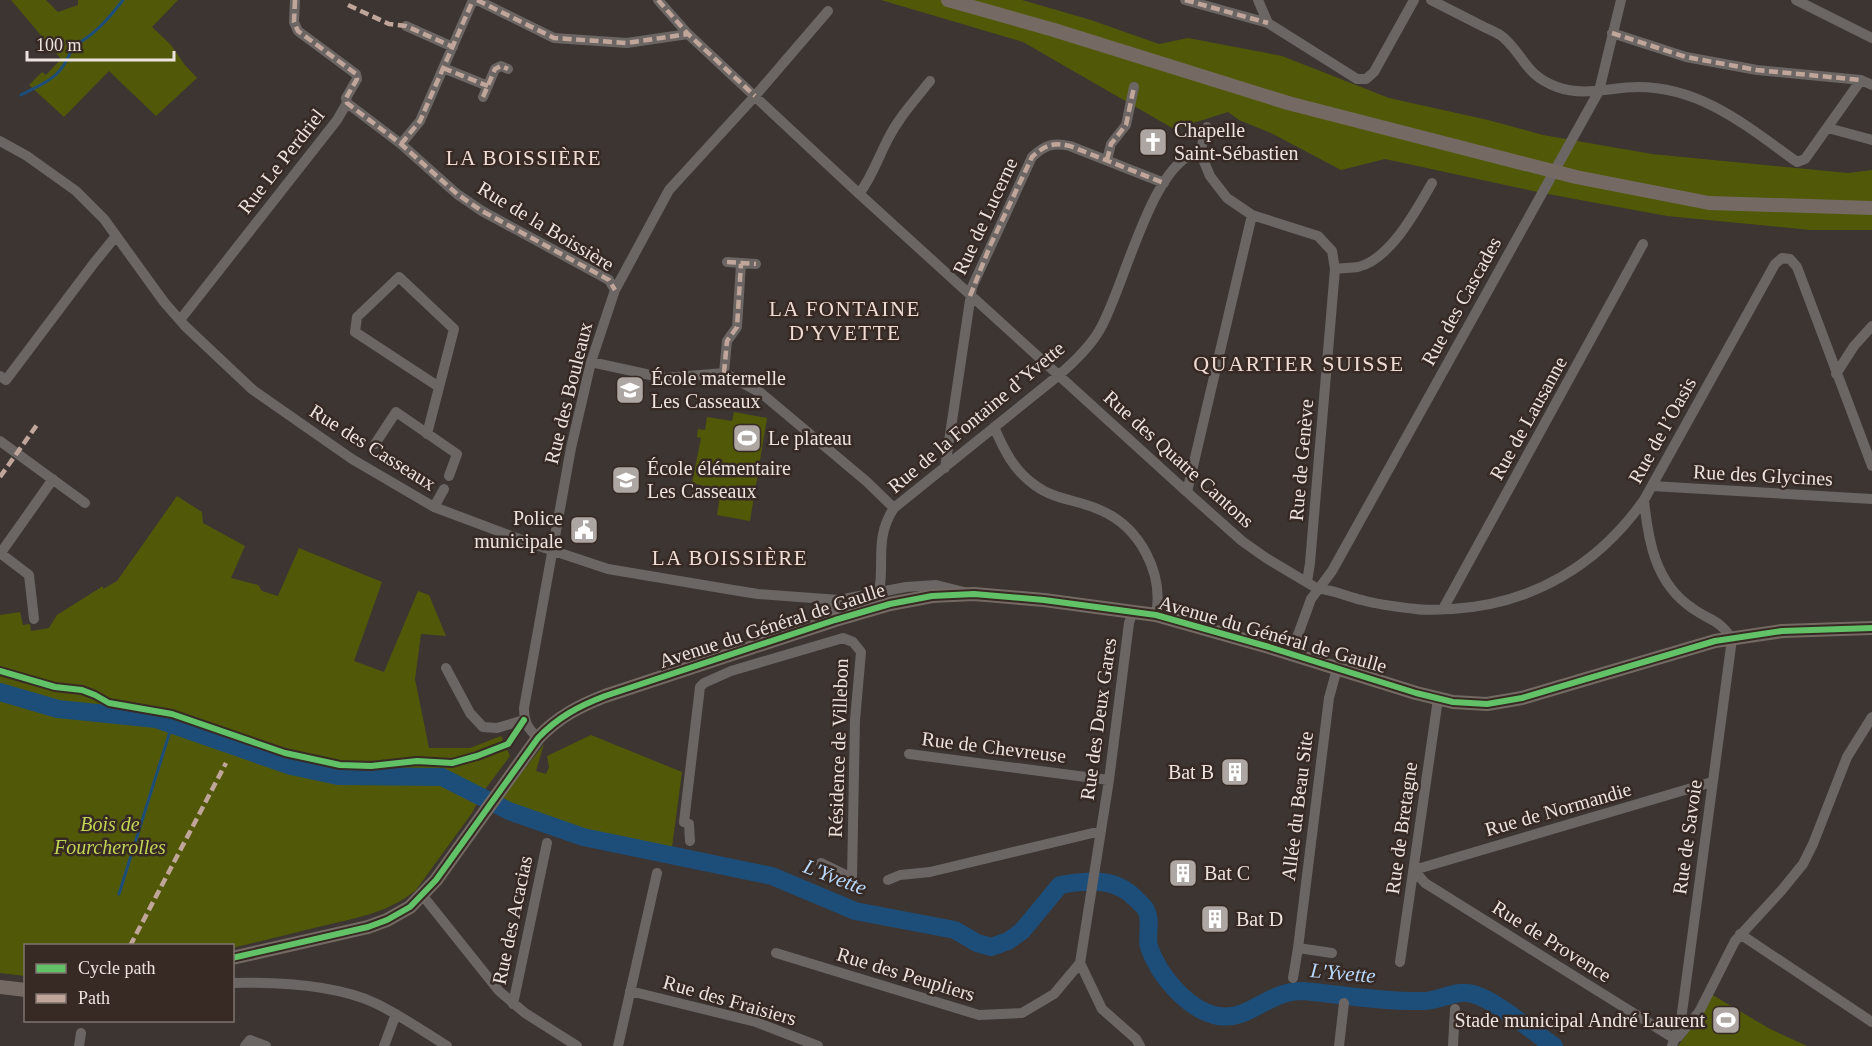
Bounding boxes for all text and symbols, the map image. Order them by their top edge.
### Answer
scale bar [27,24,174,62]
text: 100 m [36,35,82,55]
street label: Rue Le Perdriel [233,104,329,218]
place label: Chapelle Saint-Sébastien [1174,119,1298,164]
church icon: Chapelle Saint-Sébastien [1137,126,1169,158]
district label: LA BOISSIÈRE [446,146,602,170]
street label: Rue de Lucerne [948,154,1022,278]
street label: Rue de la Boissière [474,177,618,275]
street label: Rue des Cascades [1417,233,1505,369]
district label: LA FONTAINE D'YVETTE [769,297,921,345]
street label: Rue des Bouleaux [540,320,596,466]
street label: Rue de la Fontaine d’Yvette [883,337,1069,497]
district label: QUARTIER SUISSE [1193,351,1405,376]
street label: Rue de Lausanne [1485,352,1571,484]
place label: École maternelle Les Casseaux [651,367,786,412]
street label: Rue de l’Oasis [1624,373,1700,487]
school or university icon: École maternelle Les Casseaux [614,374,646,406]
street label: Rue des Quatre Cantons [1100,386,1259,532]
street label: Rue de Genève [1285,398,1317,522]
street label: Rue des Casseaux [306,399,440,495]
sports icon: Le plateau [731,422,763,454]
place label: Le plateau [768,427,852,450]
place label: École élémentaire Les Casseaux [647,457,791,502]
street label: Rue des Glycines [1692,460,1834,491]
school or university icon: École élémentaire Les Casseaux [610,464,642,496]
place label: Police municipale [474,507,563,553]
public building icon: Police municipale [568,514,600,546]
district label: LA BOISSIÈRE [652,546,808,570]
street label: Avenue du Général de Gaulle [656,578,888,672]
street label: Avenue du Général de Gaulle [1156,591,1390,677]
street label: Rue des Deux Gares [1076,636,1120,802]
street label: Résidence de Villebon [824,658,852,838]
street label: Rue de Chevreuse [920,727,1068,767]
street label: Allée du Beau Site [1277,730,1317,882]
building icon: Bat B [1219,756,1251,788]
street label: Rue de Bretagne [1381,760,1422,896]
place label: Bat B [1168,761,1214,783]
street label: Rue de Normandie [1482,778,1634,840]
street label: Rue de Savoie [1668,778,1706,896]
park label: Bois de Fourcherolles [53,813,166,858]
street label: Rue des Acacias [488,853,536,986]
water label: L'Yvette [799,854,870,900]
building icon: Bat C [1167,857,1199,889]
place label: Bat C [1204,862,1250,884]
street label: Rue de Provence [1489,896,1615,986]
building icon: Bat D [1199,903,1231,935]
place label: Bat D [1236,908,1283,930]
street label: Rue des Peupliers [834,943,978,1006]
legend [24,944,234,1022]
text: Cycle path [78,958,155,978]
water label: L'Yvette [1308,958,1377,988]
street label: Rue des Fraisiers [661,970,799,1030]
text: Path [78,988,110,1008]
sports icon: Stade municipal André Laurent [1710,1004,1742,1036]
place label: Stade municipal André Laurent [1455,1009,1705,1032]

